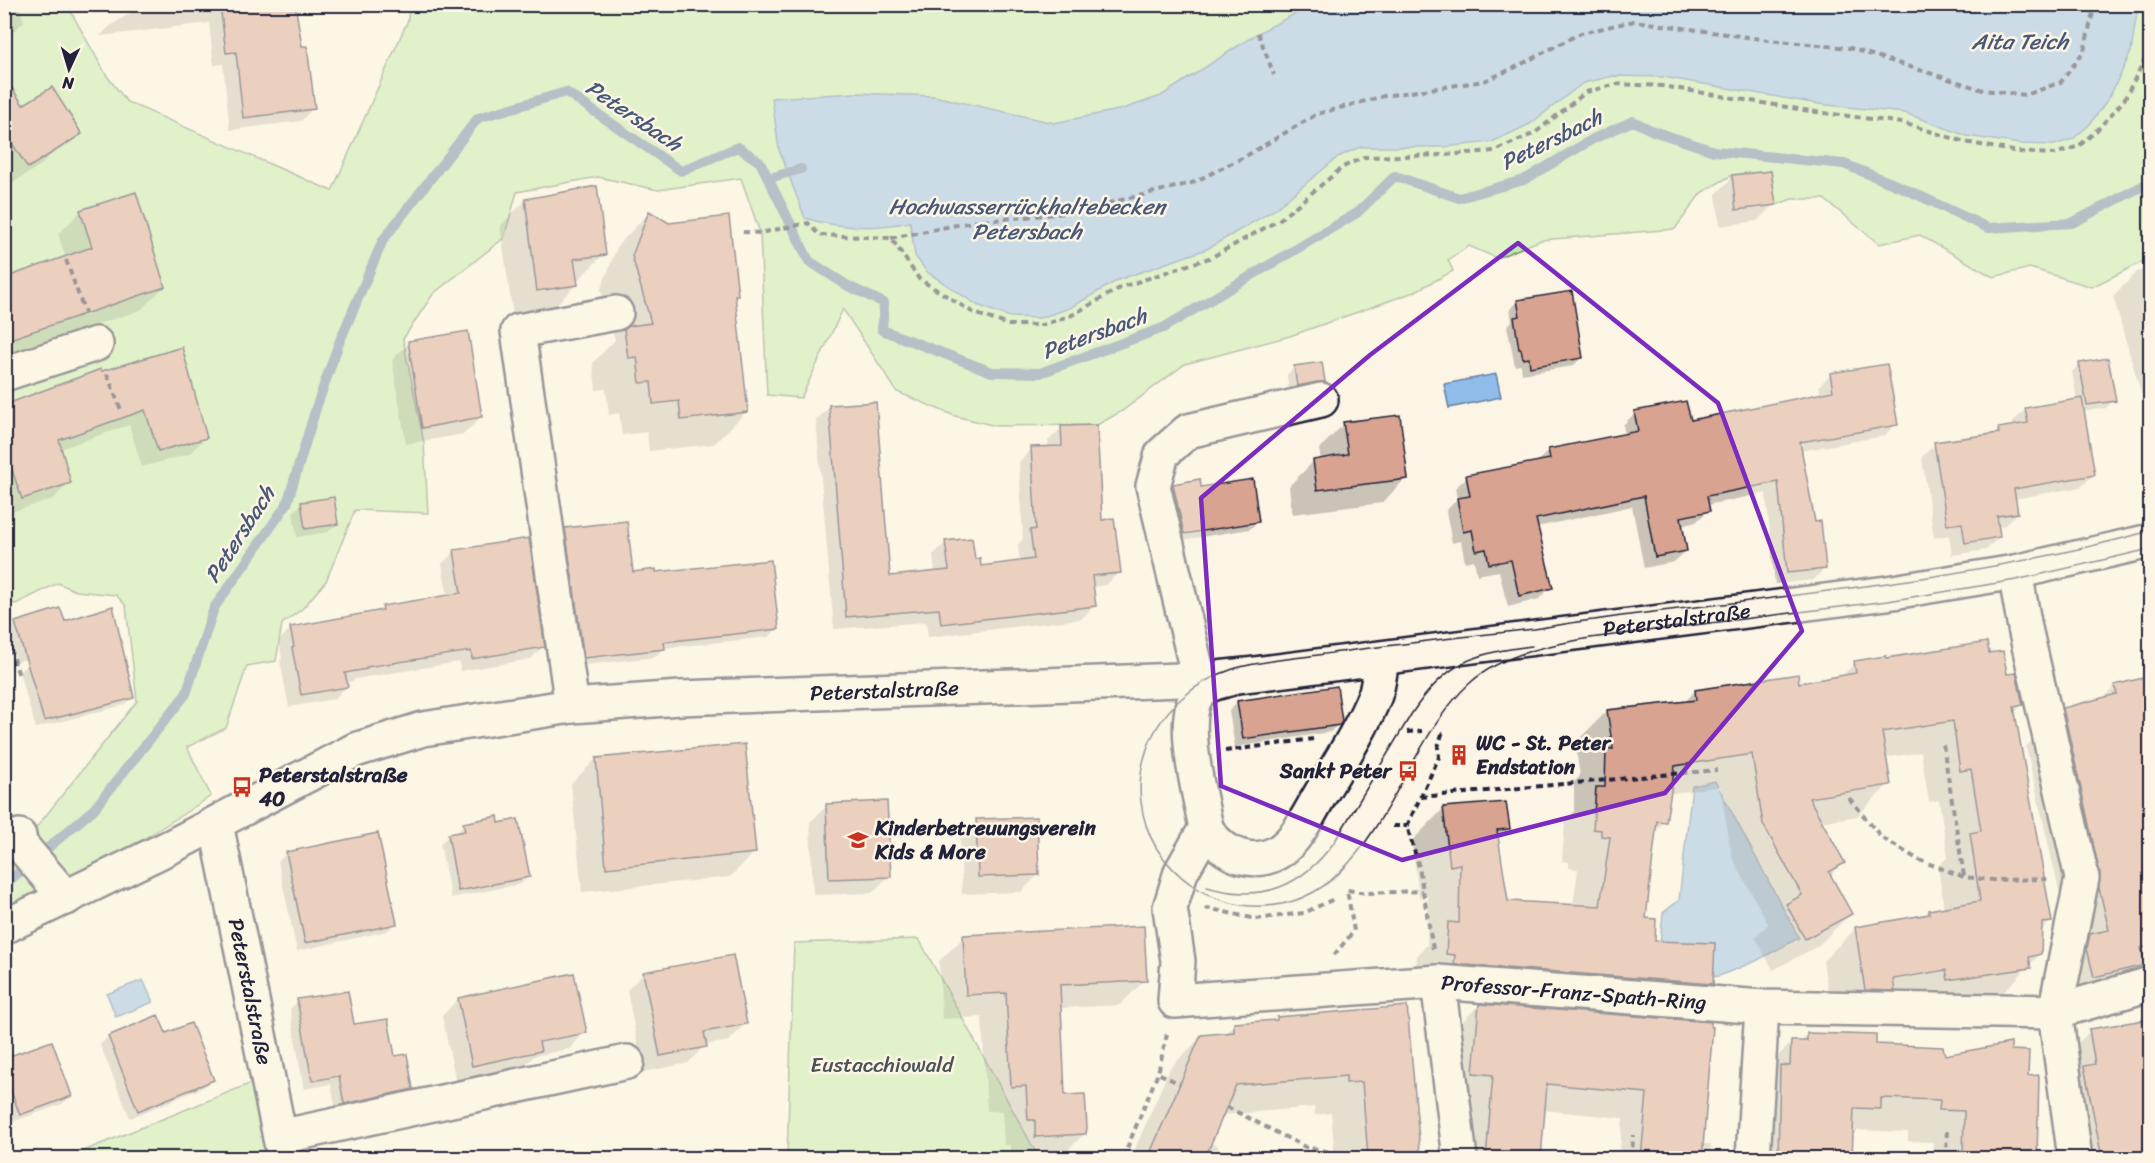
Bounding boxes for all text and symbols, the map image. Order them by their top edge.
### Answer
water label: Aita Teich [1971,22,2071,61]
north arrow [39,39,99,99]
text: N [61,69,76,98]
water label: Petersbach [578,69,692,164]
water label: Petersbach [1494,97,1611,181]
water label: Hochwasserrückhaltebecken Petersbach [889,187,1167,251]
water label: Petersbach [1036,296,1154,370]
water label: Petersbach [193,476,287,591]
street label: Peterstalstraße [1600,592,1753,648]
street label: Peterstalstraße [809,669,960,712]
place label: WC - St. Peter Endstation [1476,724,1612,786]
building icon: WC - St. Peter Endstation [1447,743,1471,767]
place label: Sankt Peter [1279,752,1393,790]
place label: Peterstalstraße 40 [258,756,408,818]
bus stop icon: Sankt Peter [1396,759,1420,783]
bus stop icon: Peterstalstraße 40 [230,775,254,799]
place label: Kinderbetreuungsverein Kids & More [874,809,1096,871]
school or university icon: Kinderbetreuungsverein Kids & More [846,828,870,852]
street label: Peterstalstraße [217,915,284,1068]
street label: Professor-Franz-Spath-Ring [1440,963,1708,1022]
park label: Eustacchiowald [811,1046,955,1084]

